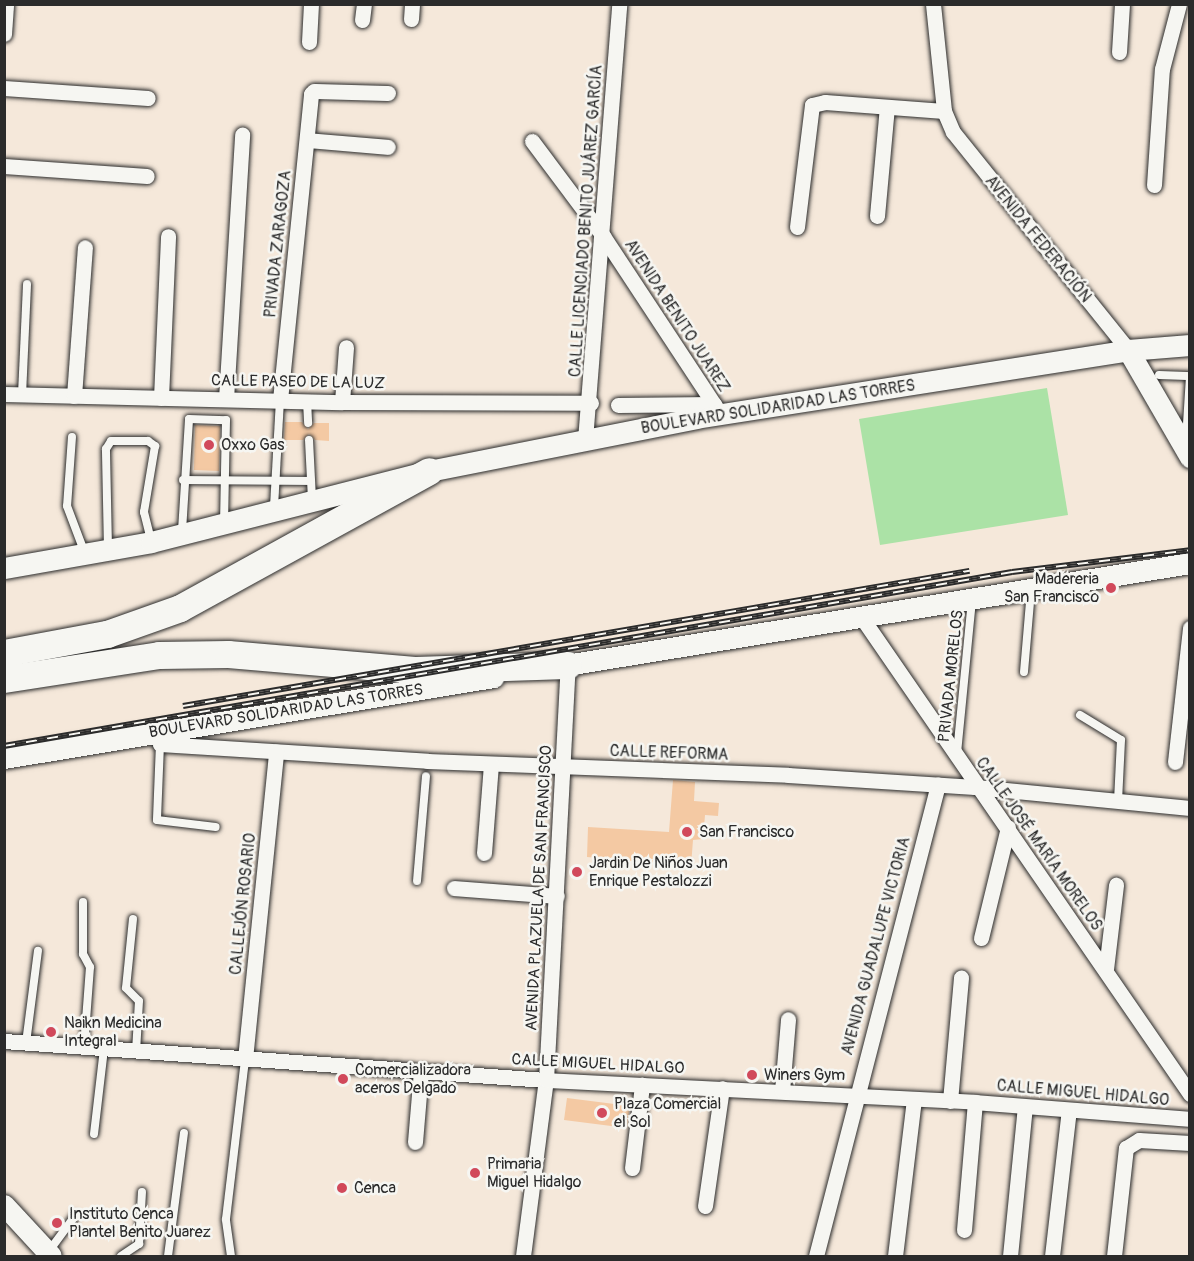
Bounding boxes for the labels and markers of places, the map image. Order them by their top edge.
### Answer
place label: Oxxo Gas [221,435,284,455]
marker: Oxxo Gas [202,438,216,452]
place label: Madereria San Francisco [1004,569,1099,607]
marker: Madereria San Francisco [1104,581,1118,595]
place label: San Francisco [699,822,794,842]
marker: San Francisco [680,825,694,839]
place label: Jardin De Niños Juan Enrique Pestalozzi [589,853,728,891]
marker: Jardin De Niños Juan Enrique Pestalozzi [570,865,584,879]
place label: Naikn Medicina Integral [64,1013,162,1051]
marker: Naikn Medicina Integral [42,1023,60,1041]
place label: Comercializadora aceros Delgado [355,1060,471,1098]
place label: Winers Gym [764,1065,845,1085]
marker: Winers Gym [745,1068,759,1082]
marker: Comercializadora aceros Delgado [336,1072,350,1086]
place label: Plaza Comercial el Sol [614,1094,721,1132]
marker: Plaza Comercial el Sol [595,1106,609,1120]
place label: Primaria Miguel Hidalgo [487,1154,581,1192]
marker: Primaria Miguel Hidalgo [468,1166,482,1180]
place label: Cenca [354,1178,396,1198]
marker: Cenca [335,1181,349,1195]
place label: Instituto Cenca Plantel Benito Juarez [69,1204,211,1242]
marker: Instituto Cenca Plantel Benito Juarez [50,1216,64,1230]

